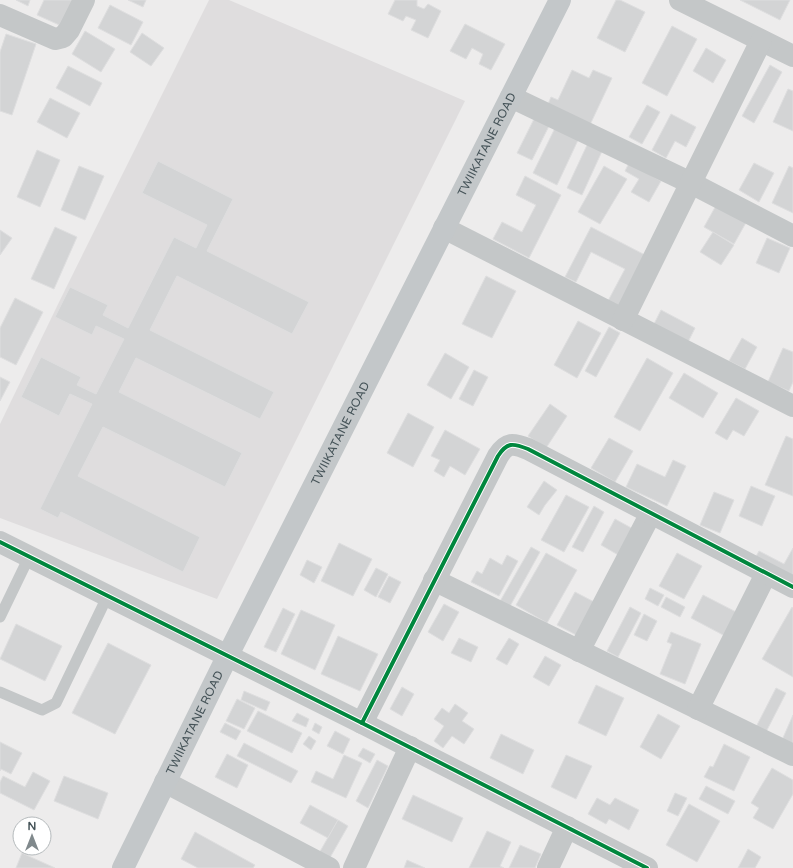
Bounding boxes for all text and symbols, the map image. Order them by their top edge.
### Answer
street label: TWIIKATANE ROAD [455,90,519,199]
street label: TWIIKATANE ROAD [308,379,372,487]
street label: TWIIKATANE ROAD [163,668,226,777]
north arrow [12,816,52,856]
text: N [28,820,36,833]

